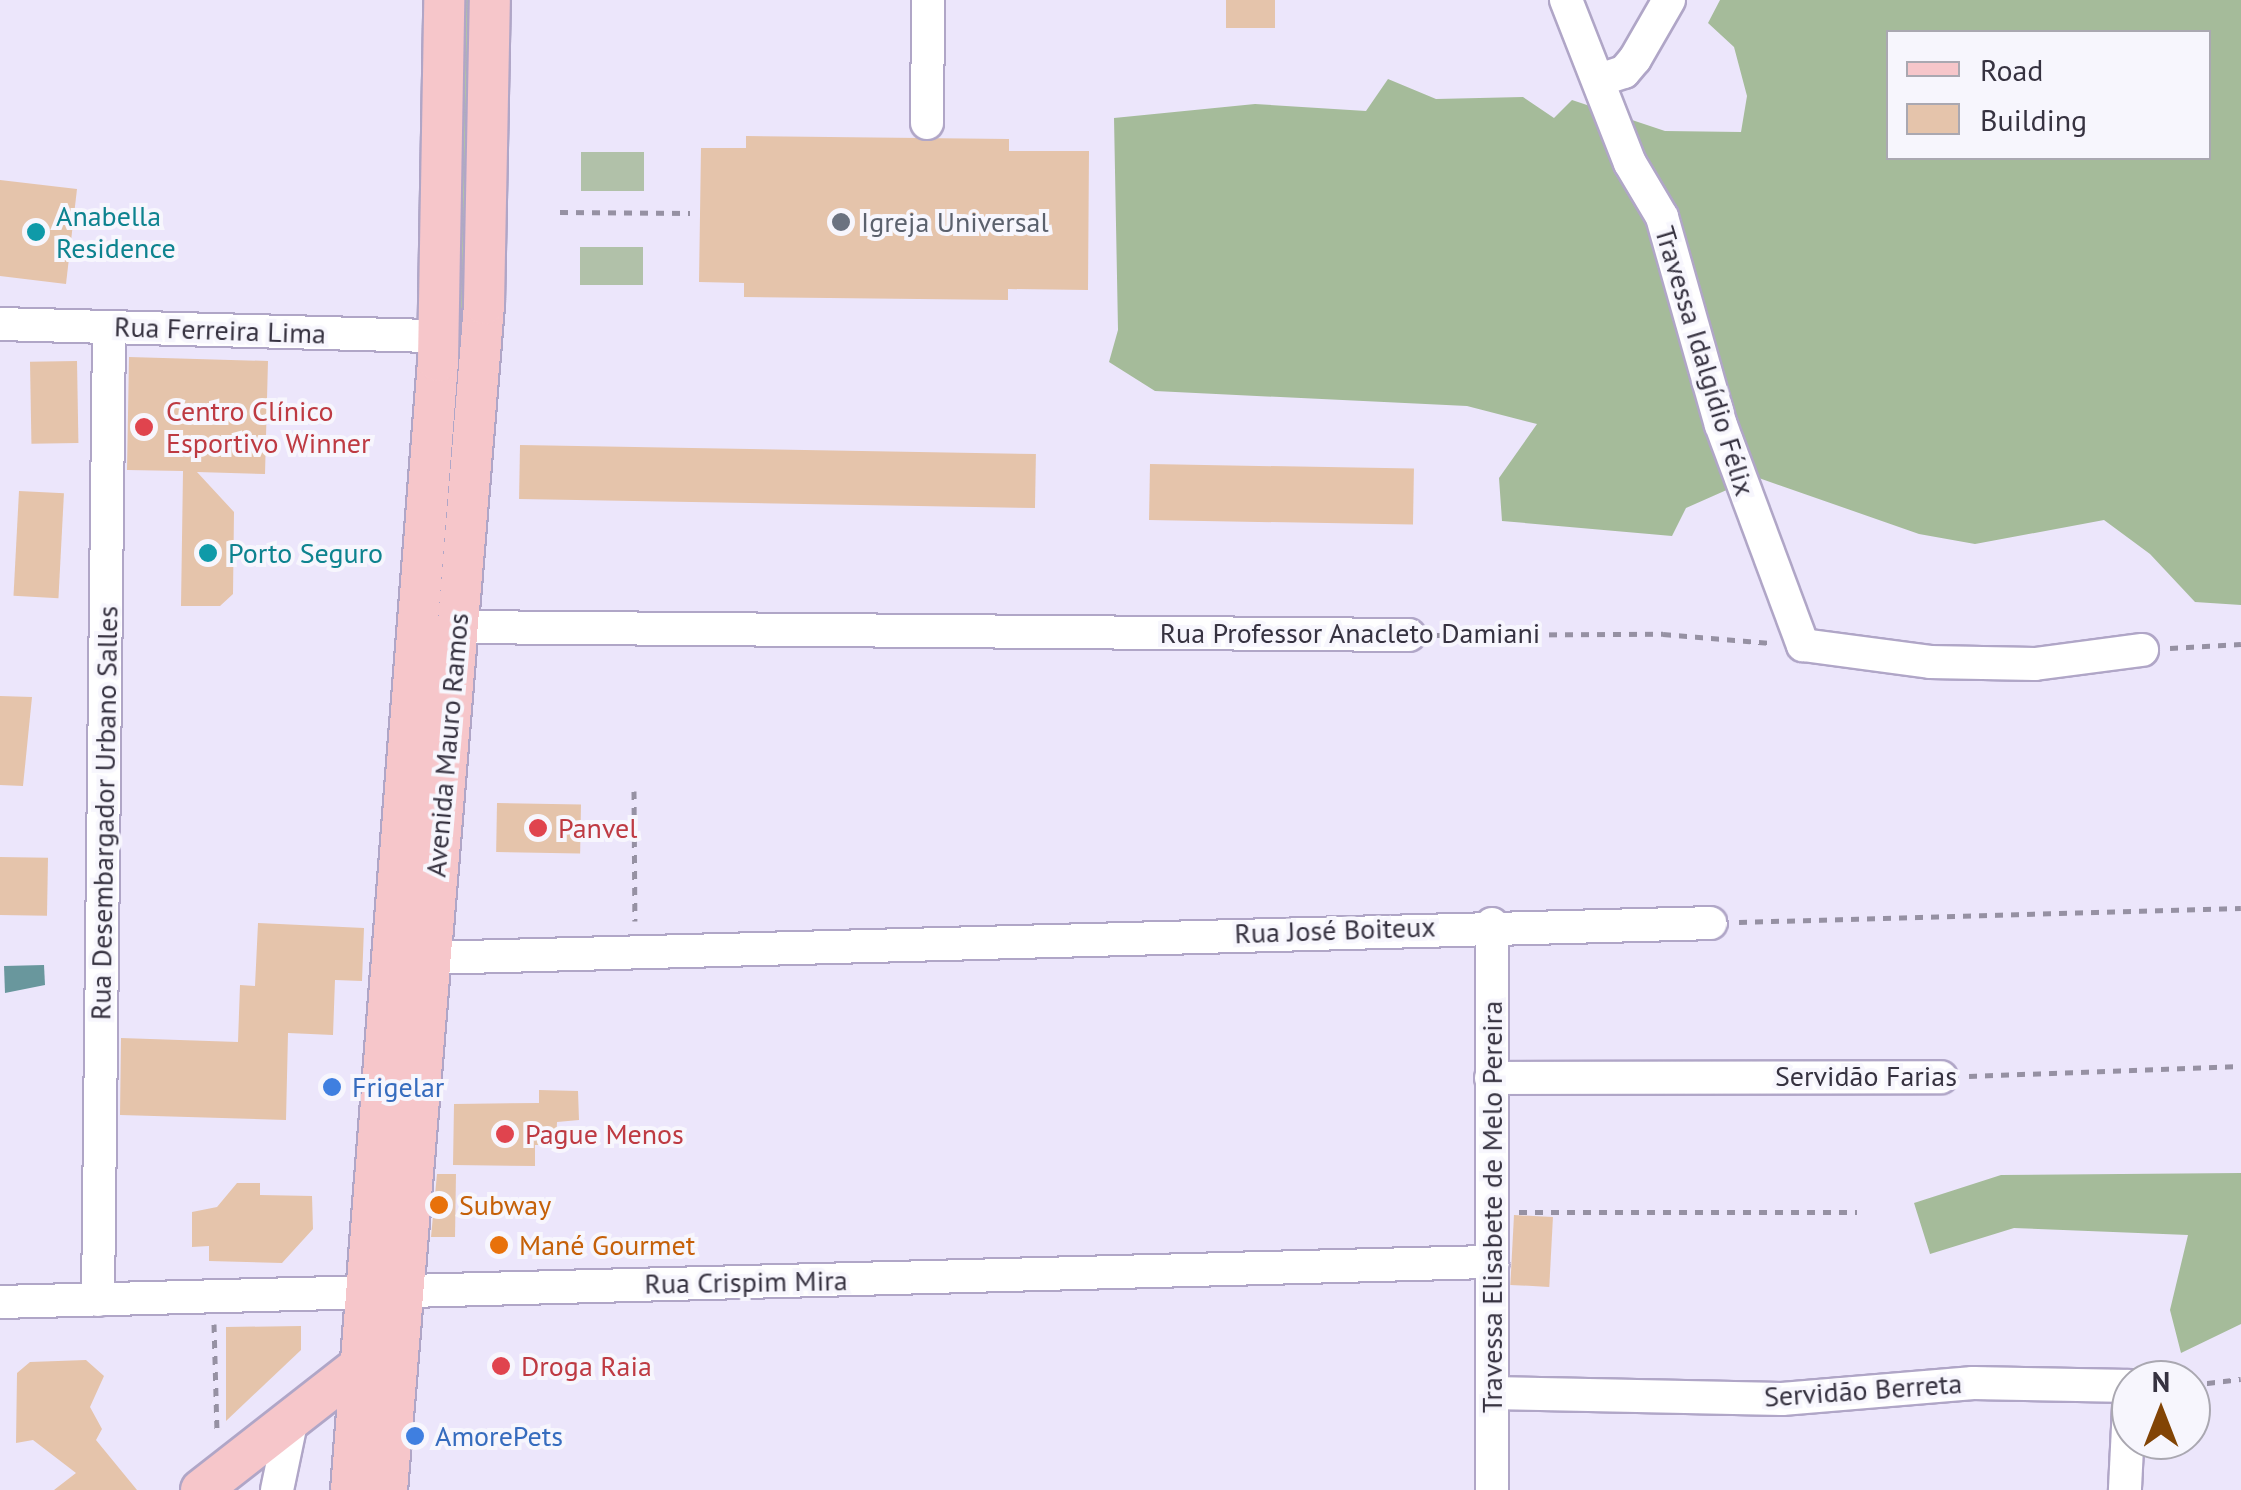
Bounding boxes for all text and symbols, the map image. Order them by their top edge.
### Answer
legend [1886,30,2211,160]
text: Road [1980,50,2044,89]
text: Building [1980,100,2087,139]
place label: Anabella Residence [56,199,176,265]
place label: Igreja Universal [861,205,1049,239]
marker: Igreja Universal [830,211,852,233]
marker: Anabella Residence [25,221,47,243]
street label: Travessa Idalgídio Félix [1648,222,1762,500]
street label: Rua Ferreira Lima [114,310,326,350]
place label: Centro Clínico Esportivo Winner [166,394,371,460]
marker: Centro Clínico Esportivo Winner [131,414,157,440]
place label: Porto Seguro [228,536,383,570]
marker: Porto Seguro [197,542,219,564]
street label: Rua Desembargador Urbano Salles [84,606,124,1020]
street label: Avenida Mauro Ramos [419,612,475,878]
street label: Rua Professor Anacleto Damiani [1159,616,1541,650]
place label: Panvel [558,811,637,845]
marker: Panvel [527,817,549,839]
street label: Rua José Boiteux [1234,910,1436,950]
street label: Travessa Elisabete de Melo Pereira [1475,1001,1509,1413]
street label: Servidão Farias [1775,1059,1957,1093]
place label: Frigelar [352,1070,444,1104]
marker: Frigelar [321,1076,343,1098]
place label: Pague Menos [525,1117,684,1151]
marker: Pague Menos [494,1123,516,1145]
place label: Subway [459,1188,551,1222]
marker: Subway [428,1194,450,1216]
place label: Mané Gourmet [519,1228,695,1262]
marker: Mané Gourmet [488,1234,510,1256]
street label: Rua Crispim Mira [644,1263,848,1301]
place label: Droga Raia [521,1349,652,1383]
marker: Droga Raia [490,1355,512,1377]
north arrow [2111,1360,2211,1460]
text: N [2152,1363,2170,1400]
street label: Servidão Berreta [1763,1366,1963,1414]
place label: AmorePets [435,1419,563,1453]
marker: AmorePets [404,1425,426,1447]

